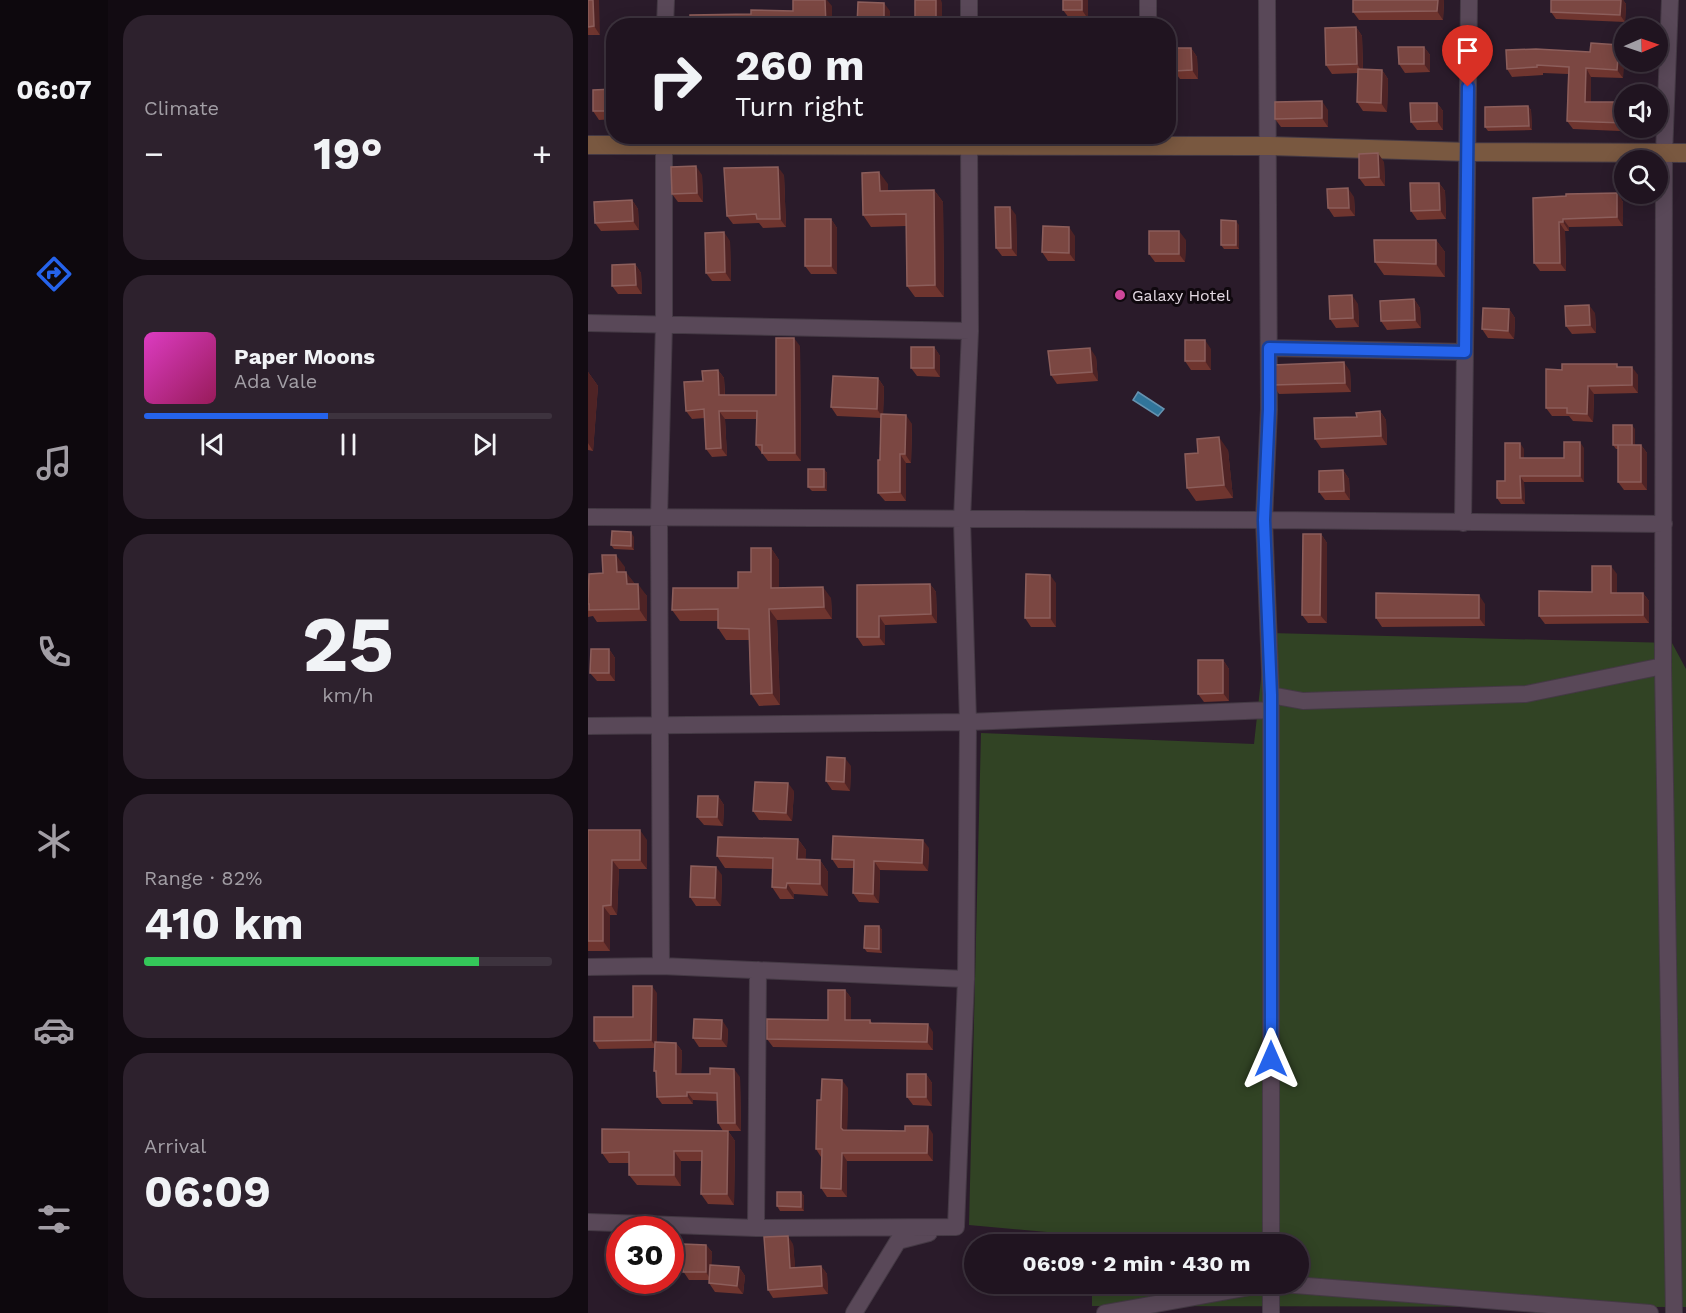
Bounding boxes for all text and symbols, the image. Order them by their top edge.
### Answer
north arrow [1614,18,1668,72]
map controls [1614,18,1668,204]
pin [1442,25,1493,87]
icon: arrive [1451,34,1484,67]
text: 260 m [735,41,865,90]
icon: right [636,42,714,120]
text: 06:07 [16,74,92,106]
button: sound [1614,84,1668,138]
text: Turn right [735,91,864,123]
text: Climate [144,96,219,120]
text: 19° [313,127,383,180]
text: − [144,134,164,173]
text: + [532,134,552,173]
button: search [1614,150,1668,204]
icon: directions [33,253,75,295]
place label: Galaxy Hotel [1132,286,1230,305]
marker: Galaxy Hotel [1113,288,1127,302]
text: Paper Moons [234,344,375,369]
text: Ada Vale [234,369,317,393]
icon: previous [196,428,229,461]
icon: pause [332,428,365,461]
icon: next [468,428,501,461]
icon: music [33,442,75,484]
text: 25 [302,598,394,690]
icon: phone [33,631,75,673]
text: km/h [322,683,374,707]
icon: climate [33,820,75,862]
text: Range · 82% [144,866,262,890]
text: 410 km [144,897,304,950]
icon: car [33,1009,75,1051]
position arrow [1239,1027,1303,1091]
text: Arrival [144,1134,206,1158]
text: 06:09 [144,1165,271,1218]
icon: filters [33,1198,75,1240]
speed limit sign: 30 [606,1216,684,1294]
text: 06:09 · 2 min · 430 m [1023,1251,1250,1276]

